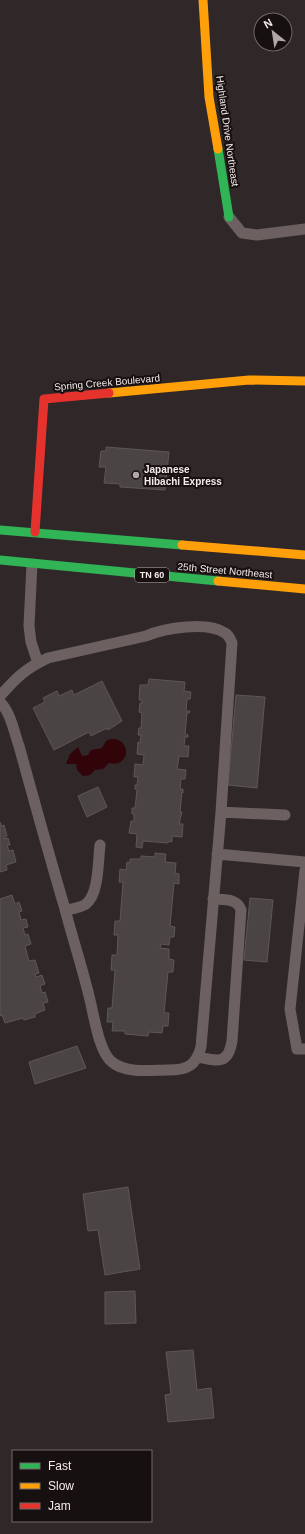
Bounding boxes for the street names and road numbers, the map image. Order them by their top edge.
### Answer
street label: Highland Drive Northeast [214,75,241,187]
street label: Spring Creek Boulevard [54,372,160,393]
street label: 25th Street Northeast [177,561,273,580]
road number: TN 60 [135,568,169,582]

